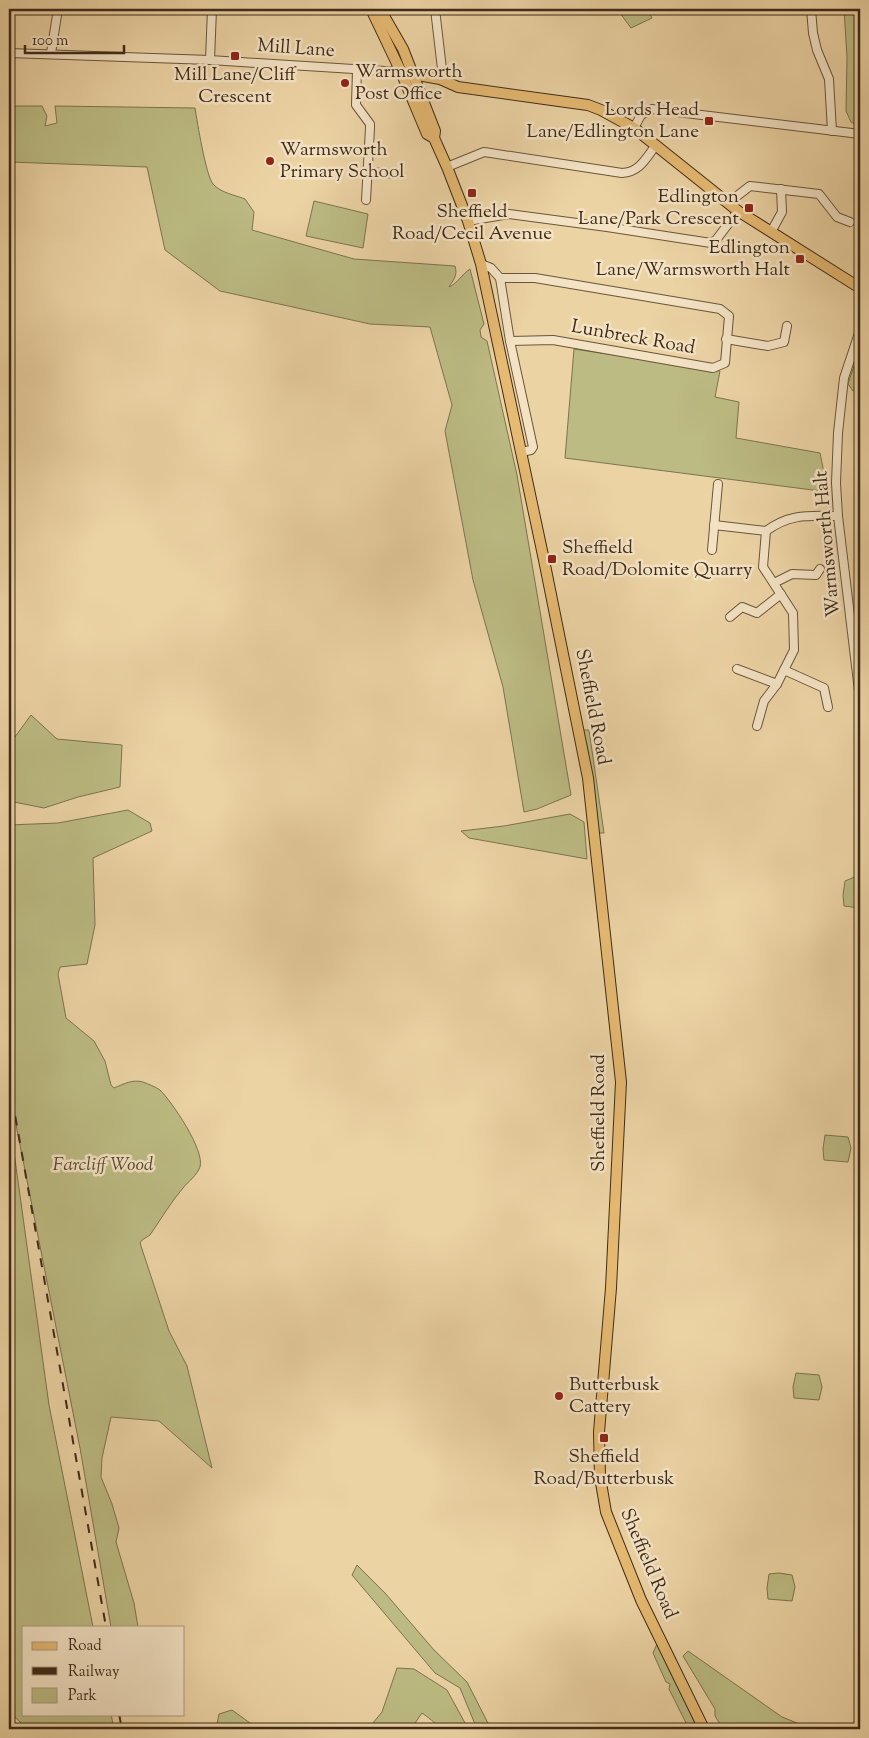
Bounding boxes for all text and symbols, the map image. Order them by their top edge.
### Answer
scale bar [25,22,124,54]
text: 100 m [32,31,69,52]
street label: Mill Lane [256,33,336,65]
marker: Mill Lane/Cliff Crescent [229,50,241,62]
place label: Warmsworth Post Office [355,59,463,108]
place label: Mill Lane/Cliff Crescent [174,62,297,111]
marker: Warmsworth Post Office [339,77,351,89]
place label: Lords Head Lane/Edlington Lane [526,97,699,146]
marker: Lords Head Lane/Edlington Lane [703,115,715,127]
place label: Warmsworth Primary School [280,137,405,186]
marker: Warmsworth Primary School [264,155,276,167]
place label: Edlington Lane/Park Crescent [578,184,739,233]
marker: Sheffield Road/Cecil Avenue [466,187,478,199]
place label: Sheffield Road/Cecil Avenue [392,199,552,248]
marker: Edlington Lane/Park Crescent [743,202,755,214]
place label: Edlington Lane/Warmsworth Halt [596,235,790,284]
marker: Edlington Lane/Warmsworth Halt [794,253,806,265]
street label: Lunbreck Road [569,314,697,362]
street label: Warmsworth Halt [808,469,848,618]
place label: Sheffield Road/Dolomite Quarry [562,535,753,584]
marker: Sheffield Road/Dolomite Quarry [546,553,558,565]
street label: Sheffield Road [568,647,617,768]
street label: Sheffield Road [586,1054,613,1172]
park label: Farcliff Wood [53,1152,154,1179]
place label: Butterbusk Cattery [569,1372,661,1421]
marker: Butterbusk Cattery [553,1390,565,1402]
marker: Sheffield Road/Butterbusk [598,1432,610,1444]
place label: Sheffield Road/Butterbusk [534,1444,675,1493]
street label: Sheffield Road [613,1505,684,1624]
legend [22,1626,185,1716]
text: Road [68,1636,102,1657]
text: Railway [68,1662,120,1683]
text: Park [68,1686,97,1707]

